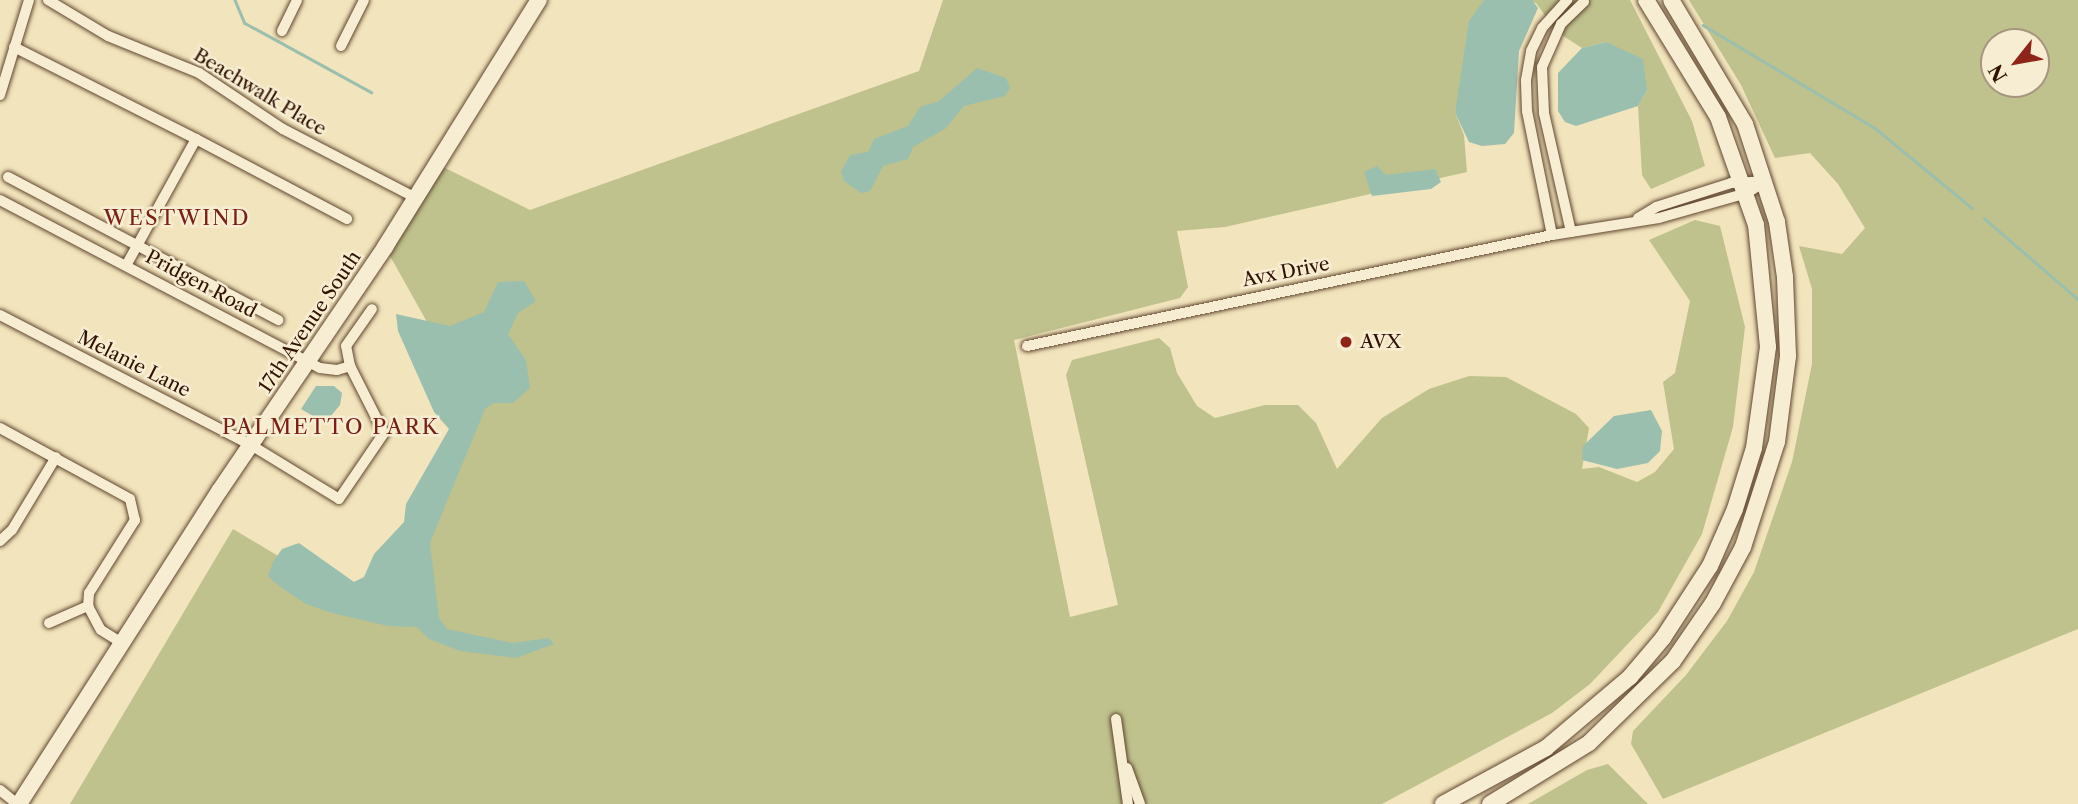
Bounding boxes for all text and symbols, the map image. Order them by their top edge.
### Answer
north arrow [1980,28,2050,98]
street label: Beachwalk Place [189,43,331,141]
text: N [1984,60,2012,86]
district label: WESTWIND [104,205,250,231]
street label: Pridgen Road [142,245,260,323]
street label: 17th Avenue South [254,246,366,398]
street label: Avx Drive [1240,252,1332,292]
street label: Melanie Lane [74,326,194,402]
place label: AVX [1360,331,1401,353]
marker: AVX [1338,334,1354,350]
district label: PALMETTO PARK [224,414,438,440]

